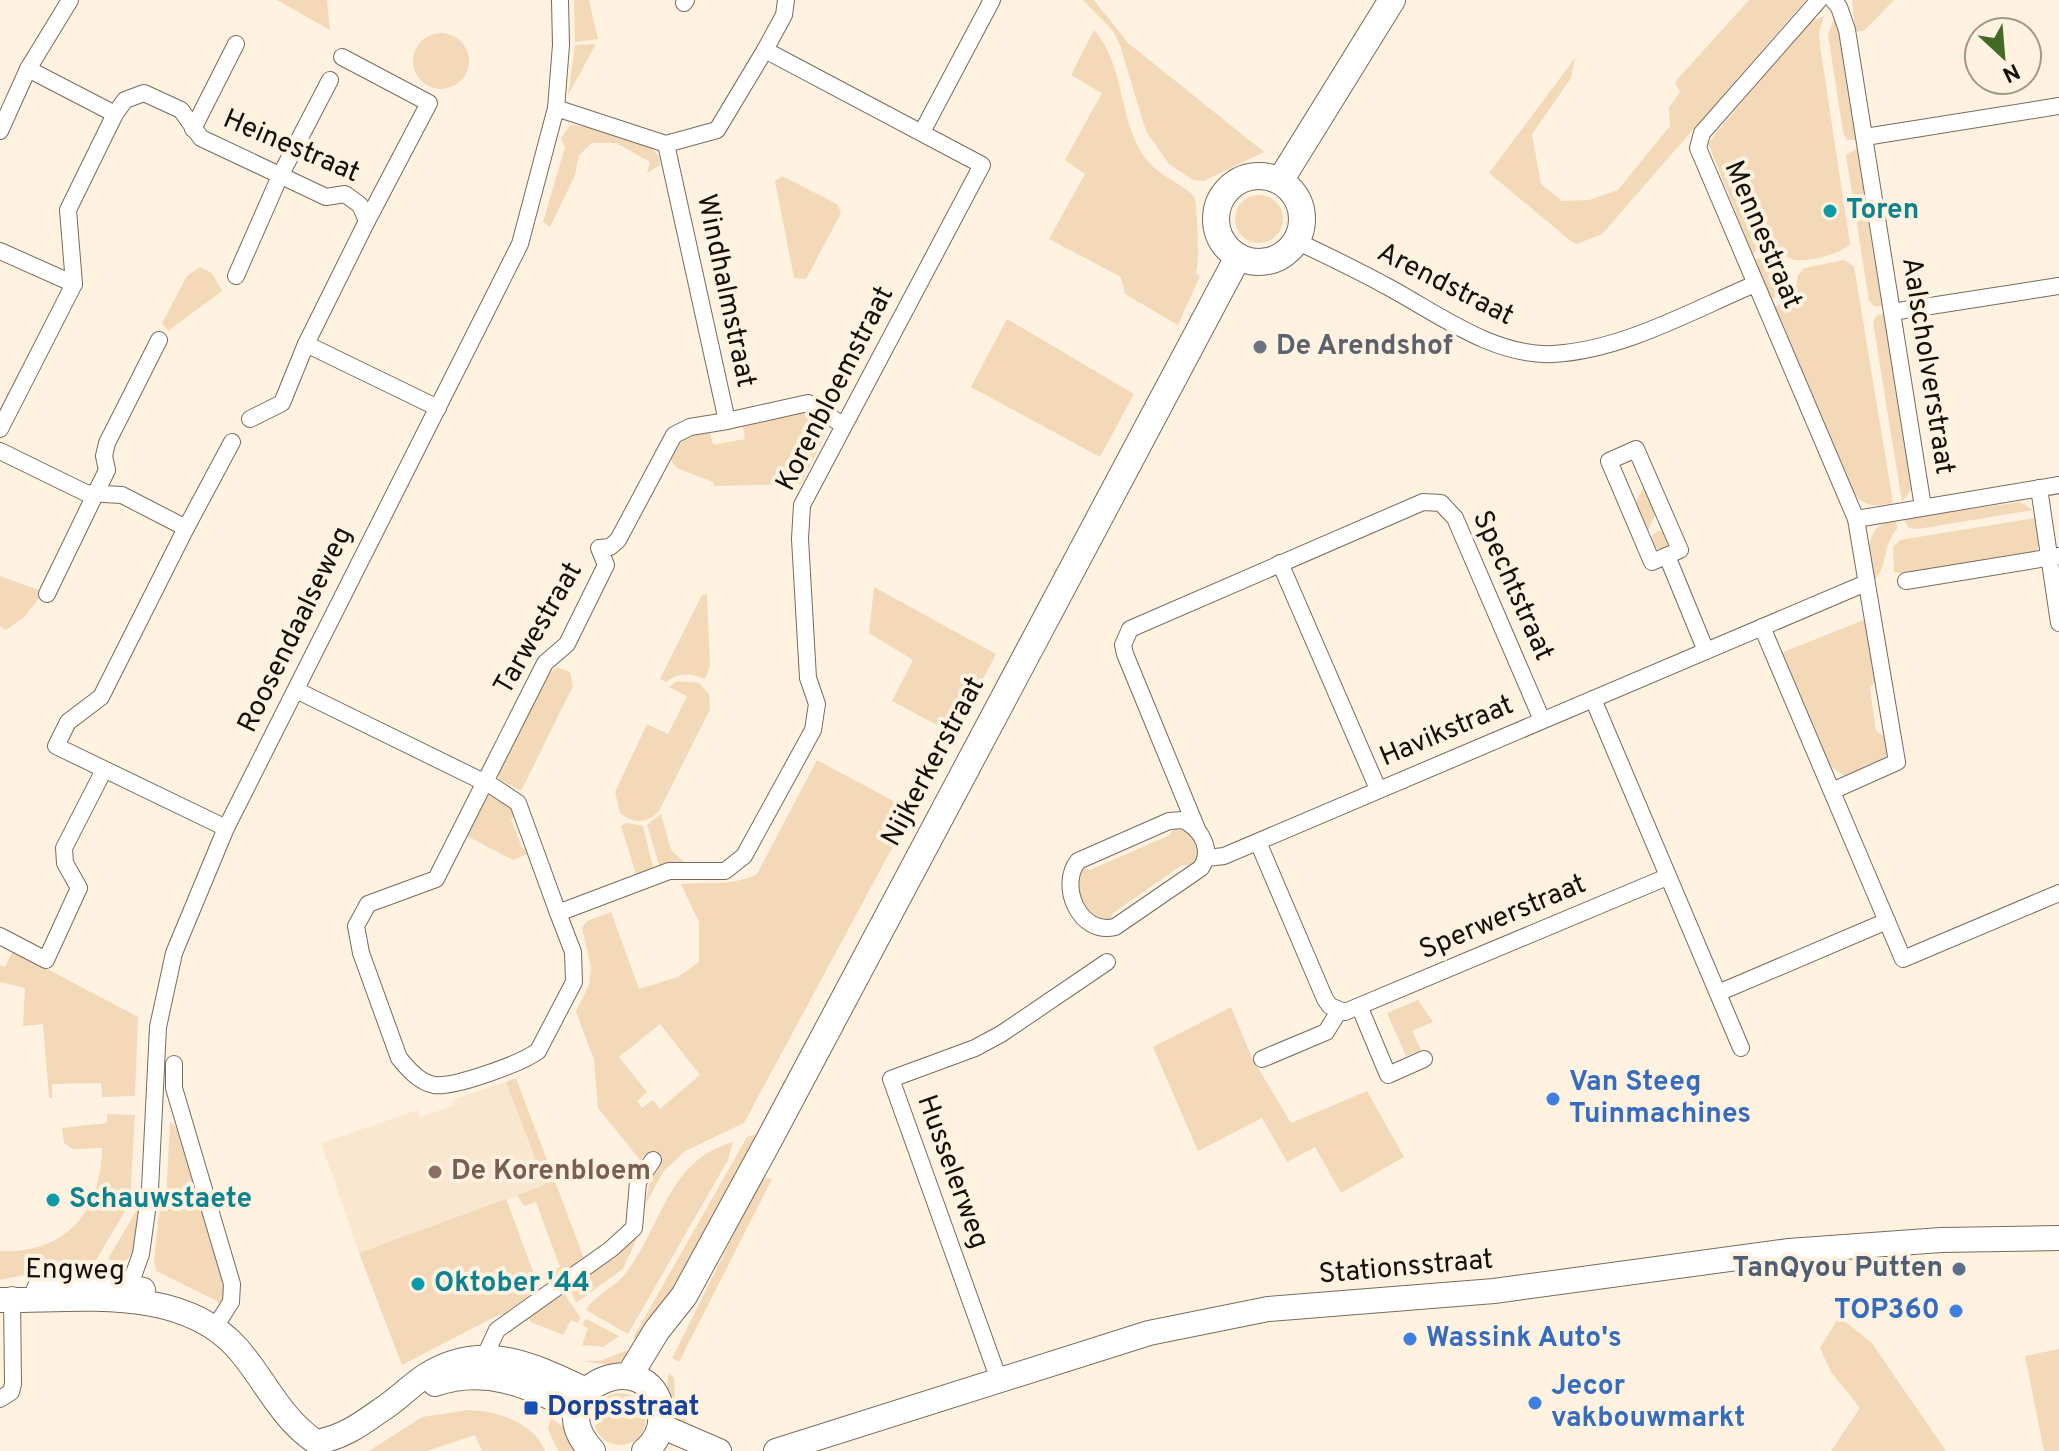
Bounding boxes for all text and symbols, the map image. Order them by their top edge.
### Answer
north arrow [1963,16,2043,96]
text: N [1998,56,2024,87]
street label: Heinestraat [217,102,365,192]
street label: Mennestraat [1715,156,1809,314]
street label: Windhalmstraat [687,191,763,391]
place label: Toren [1846,193,1919,229]
marker: Toren [1821,202,1839,220]
street label: Arendstraat [1370,235,1520,335]
street label: Aalscholverstraat [1892,255,1962,477]
street label: Korenbloemstraat [769,281,903,497]
place label: De Arendshof [1276,329,1453,365]
marker: De Arendshof [1251,338,1269,356]
street label: Spechtstraat [1463,505,1561,667]
street label: Roosendaalseweg [230,521,362,739]
street label: Tarwestraat [487,556,591,702]
street label: Nijkerkerstraat [874,671,994,853]
street label: Havikstraat [1375,688,1519,776]
street label: Sperwerstraat [1414,867,1592,969]
place label: Van Steeg Tuinmachines [1569,1065,1751,1133]
street label: Husselerweg [908,1090,996,1254]
marker: Van Steeg Tuinmachines [1544,1090,1562,1108]
place label: De Korenbloem [451,1154,651,1190]
marker: De Korenbloem [426,1163,444,1181]
place label: Schauwstaete [69,1182,252,1218]
marker: Schauwstaete [44,1191,62,1209]
street label: Stationsstraat [1317,1242,1495,1294]
place label: TanQyou Putten [1732,1251,1943,1287]
street label: Engweg [25,1252,125,1290]
marker: TanQyou Putten [1950,1260,1968,1278]
place label: Oktober '44 [434,1266,590,1302]
marker: Oktober '44 [409,1275,427,1293]
place label: TOP360 [1834,1293,1940,1329]
marker: TOP360 [1947,1302,1965,1320]
place label: Wassink Auto's [1426,1321,1622,1357]
marker: Wassink Auto's [1401,1330,1419,1348]
place label: Jecor vakbouwmarkt [1551,1369,1745,1437]
place label: Dorpsstraat [547,1390,699,1426]
marker: Jecor vakbouwmarkt [1526,1394,1544,1412]
marker: Dorpsstraat [522,1399,540,1417]

